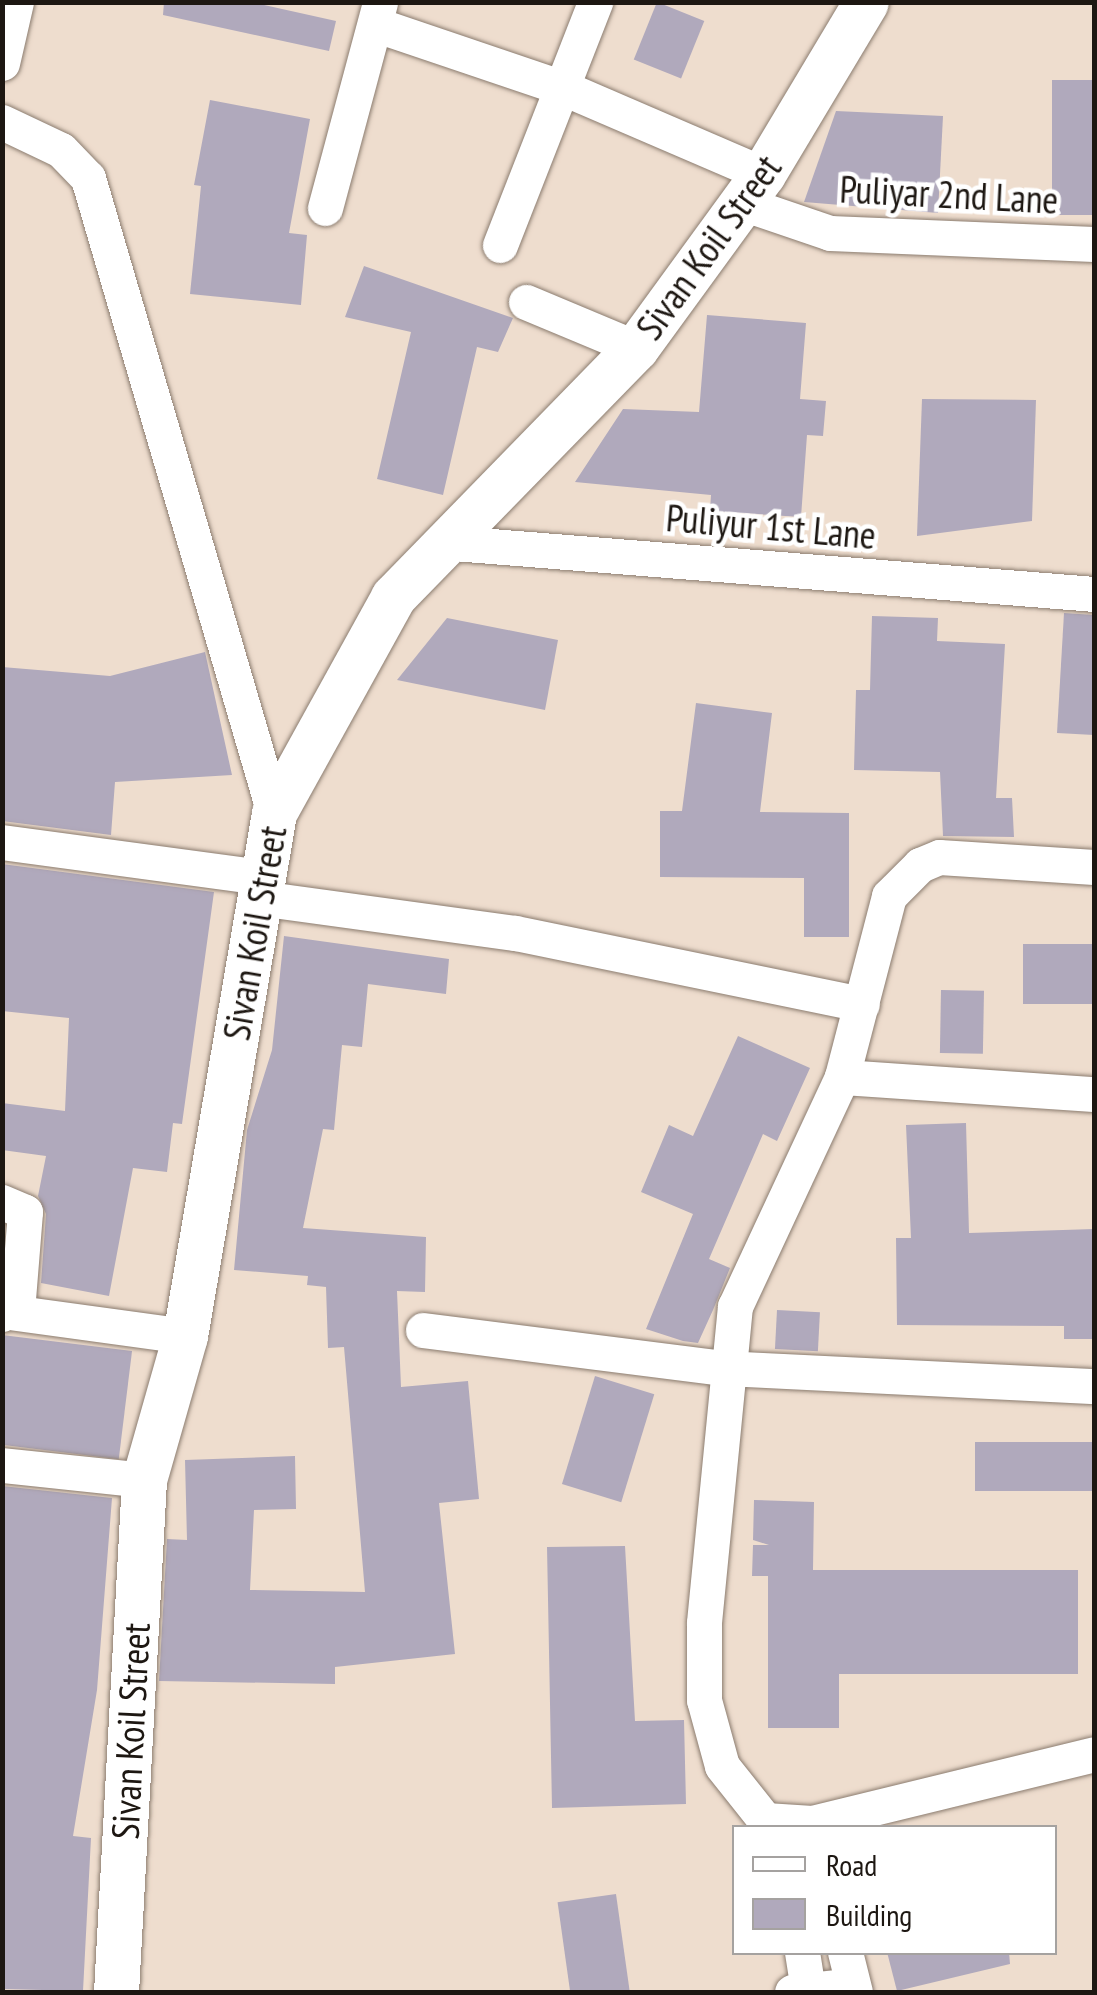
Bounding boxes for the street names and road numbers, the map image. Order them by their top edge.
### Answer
street label: Sivan Koil Street [626,146,790,348]
street label: Puliyar 2nd Lane [839,166,1059,222]
street label: Puliyur 1st Lane [664,494,878,558]
street label: Sivan Koil Street [213,822,295,1044]
street label: Sivan Koil Street [102,1622,158,1840]

